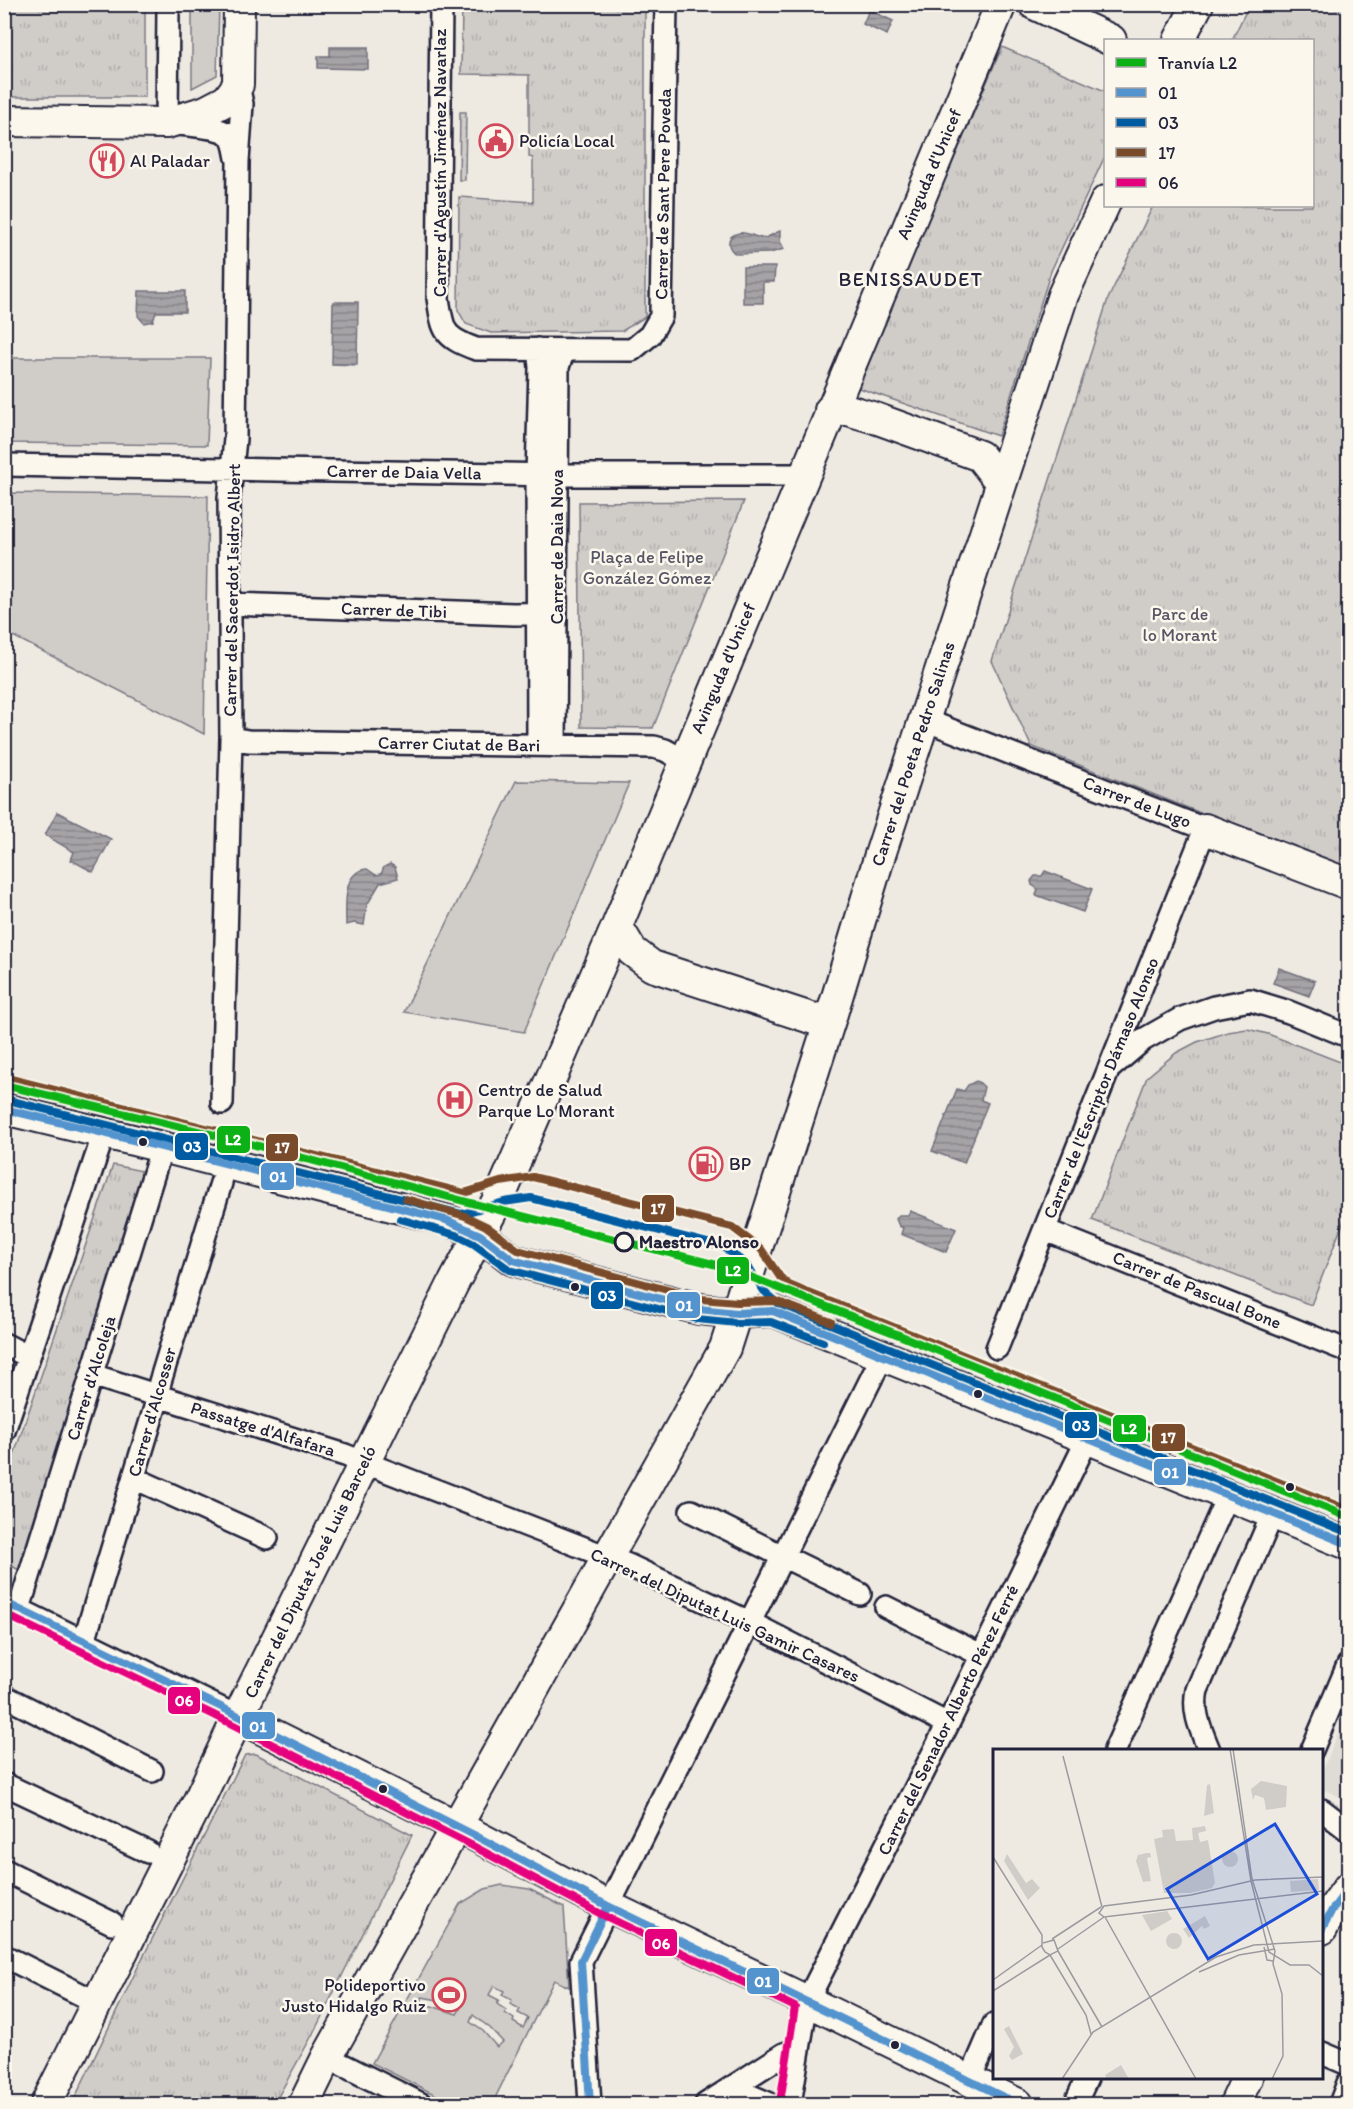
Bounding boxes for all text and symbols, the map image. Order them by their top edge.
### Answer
street label: Carrer d'Agustín Jiménez Navarlaz [429,28,451,297]
legend [1104,39,1314,207]
text: Tranvía L2 [1158,52,1238,74]
text: 01 [1158,82,1177,104]
street label: Carrer de Sant Pere Poveda [650,87,676,300]
street label: Avinguda d'Unicef [892,105,967,243]
text: 03 [1158,112,1179,134]
public building icon: Policía Local [478,123,514,159]
place label: Policía Local [519,130,615,152]
text: 17 [1158,142,1175,164]
restaurant icon: Al Paladar [89,143,125,179]
place label: Al Paladar [130,150,211,172]
text: 06 [1158,172,1179,194]
district label: BENISSAUDET [838,267,984,291]
street label: Carrer de Daia Vella [326,460,482,484]
street label: Carrer del Sacerdot Isidro Albert [219,463,245,717]
street label: Carrer de Daia Nova [546,469,568,625]
park label: Plaça de Felipe González Gómez [583,546,712,589]
street label: Carrer de Tibi [341,597,447,623]
street label: Avinguda d'Unicef [686,599,761,737]
park label: Parc de lo Morant [1143,603,1218,646]
street label: Carrer del Poeta Pedro Salinas [866,639,960,869]
street label: Carrer Ciutat de Bari [378,732,540,756]
street label: Carrer de Lugo [1080,771,1194,833]
street label: Carrer de l'Escriptor Dámaso Alonso [1038,954,1164,1222]
place label: Centro de Salud Parque Lo Morant [478,1079,615,1122]
hospital icon: Centro de Salud Parque Lo Morant [437,1082,473,1118]
line badge: L2 [216,1125,251,1154]
text: L2 [225,1130,242,1149]
line badge: 03 [174,1132,209,1161]
line badge: 17 [265,1133,299,1162]
unlabelled marker [137,1136,149,1148]
text: 03 [183,1137,202,1156]
text: 17 [274,1138,290,1157]
fuel station icon: BP [688,1146,724,1182]
place label: BP [729,1153,751,1175]
line badge: 01 [260,1162,295,1191]
text: 01 [269,1167,287,1186]
line badge: 17 [641,1194,675,1223]
text: 17 [650,1199,666,1218]
place label: Maestro Alonso [639,1231,759,1253]
marker: Maestro Alonso [614,1232,634,1252]
street label: Carrer de Pascual Bone [1109,1246,1285,1334]
line badge: L2 [716,1256,750,1285]
text: L2 [725,1261,742,1280]
unlabelled marker [569,1281,581,1293]
line badge: 03 [590,1281,624,1310]
text: 03 [598,1286,617,1305]
line badge: 01 [666,1291,701,1319]
text: 01 [675,1296,693,1315]
street label: Carrer d'Alcoleja [62,1312,121,1443]
street label: Carrer d'Alcosser [123,1344,181,1479]
unlabelled marker [972,1388,984,1400]
street label: Passatge d'Alfafara [188,1397,339,1462]
line badge: 03 [1064,1411,1098,1439]
line badge: L2 [1112,1414,1147,1443]
text: 03 [1072,1416,1091,1435]
text: L2 [1121,1419,1138,1438]
line badge: 17 [1151,1423,1186,1452]
text: 17 [1160,1428,1176,1447]
street label: Carrer del Diputat José Luis Barceló [239,1442,381,1702]
line badge: 01 [1153,1458,1187,1486]
text: 01 [1161,1463,1179,1482]
unlabelled marker [1284,1481,1296,1493]
street label: Carrer del Diputat Luis Gamir Casares [587,1543,863,1687]
street label: Carrer del Senador Alberto Pérez Ferré [873,1581,1023,1859]
line badge: 06 [167,1686,201,1715]
text: 06 [175,1691,194,1710]
line badge: 01 [241,1711,276,1740]
text: 01 [249,1717,267,1736]
inset map [993,1749,1323,2079]
unlabelled marker [377,1783,389,1795]
line badge: 06 [644,1928,678,1957]
text: 06 [652,1934,671,1953]
line badge: 01 [746,1967,780,1995]
text: 01 [754,1972,772,1991]
place label: Polideportivo Justo Hidalgo Ruiz [282,1974,427,2017]
sports icon: Polideportivo Justo Hidalgo Ruiz [431,1977,467,2013]
unlabelled marker [889,2039,901,2051]

